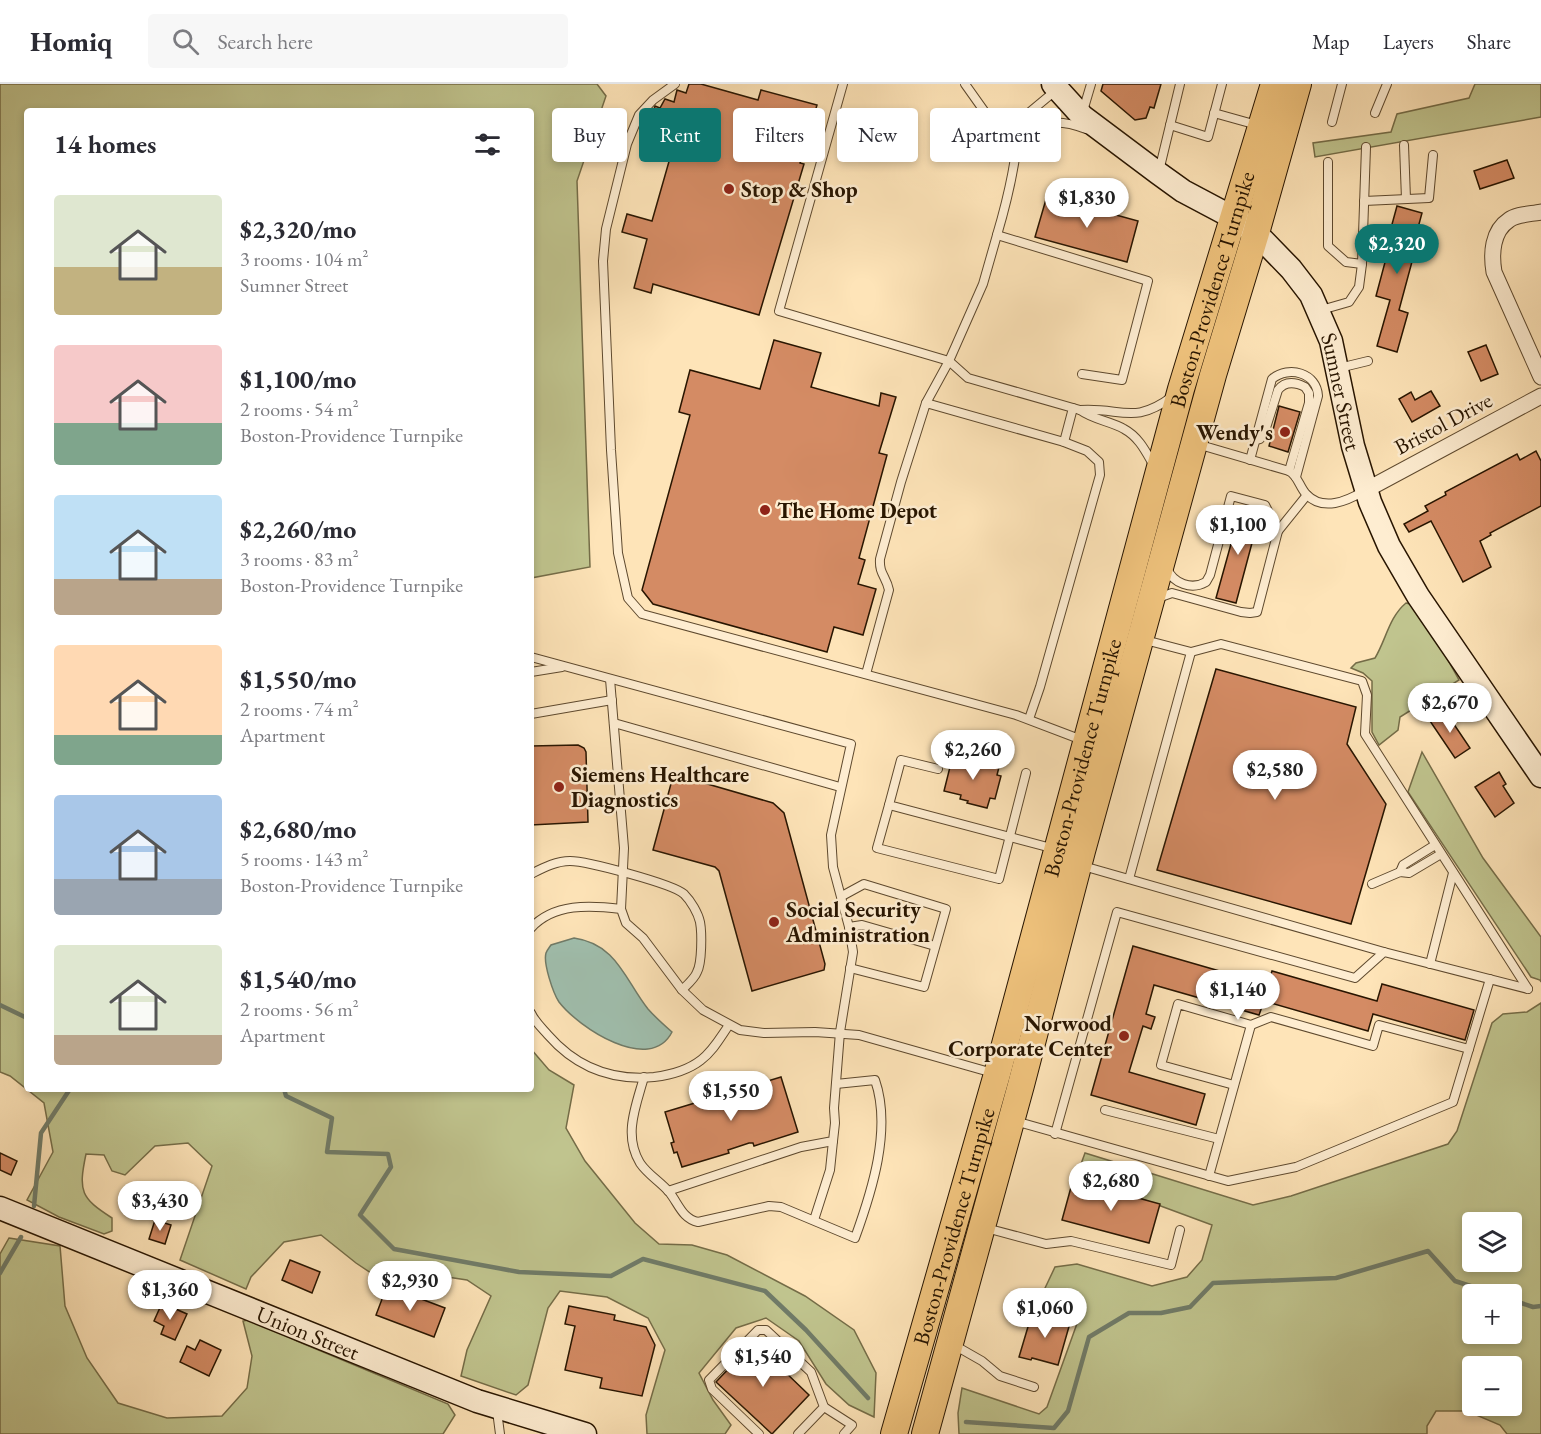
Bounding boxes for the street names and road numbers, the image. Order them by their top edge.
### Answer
street label: Boston-Providence Turnpike [1163,167,1262,411]
street label: Sumner Street [1314,328,1368,454]
street label: Bristol Drive [1389,385,1498,461]
street label: Boston-Providence Turnpike [1037,635,1128,880]
street label: Boston-Providence Turnpike [906,1104,1002,1348]
street label: Union Street [252,1299,363,1367]

